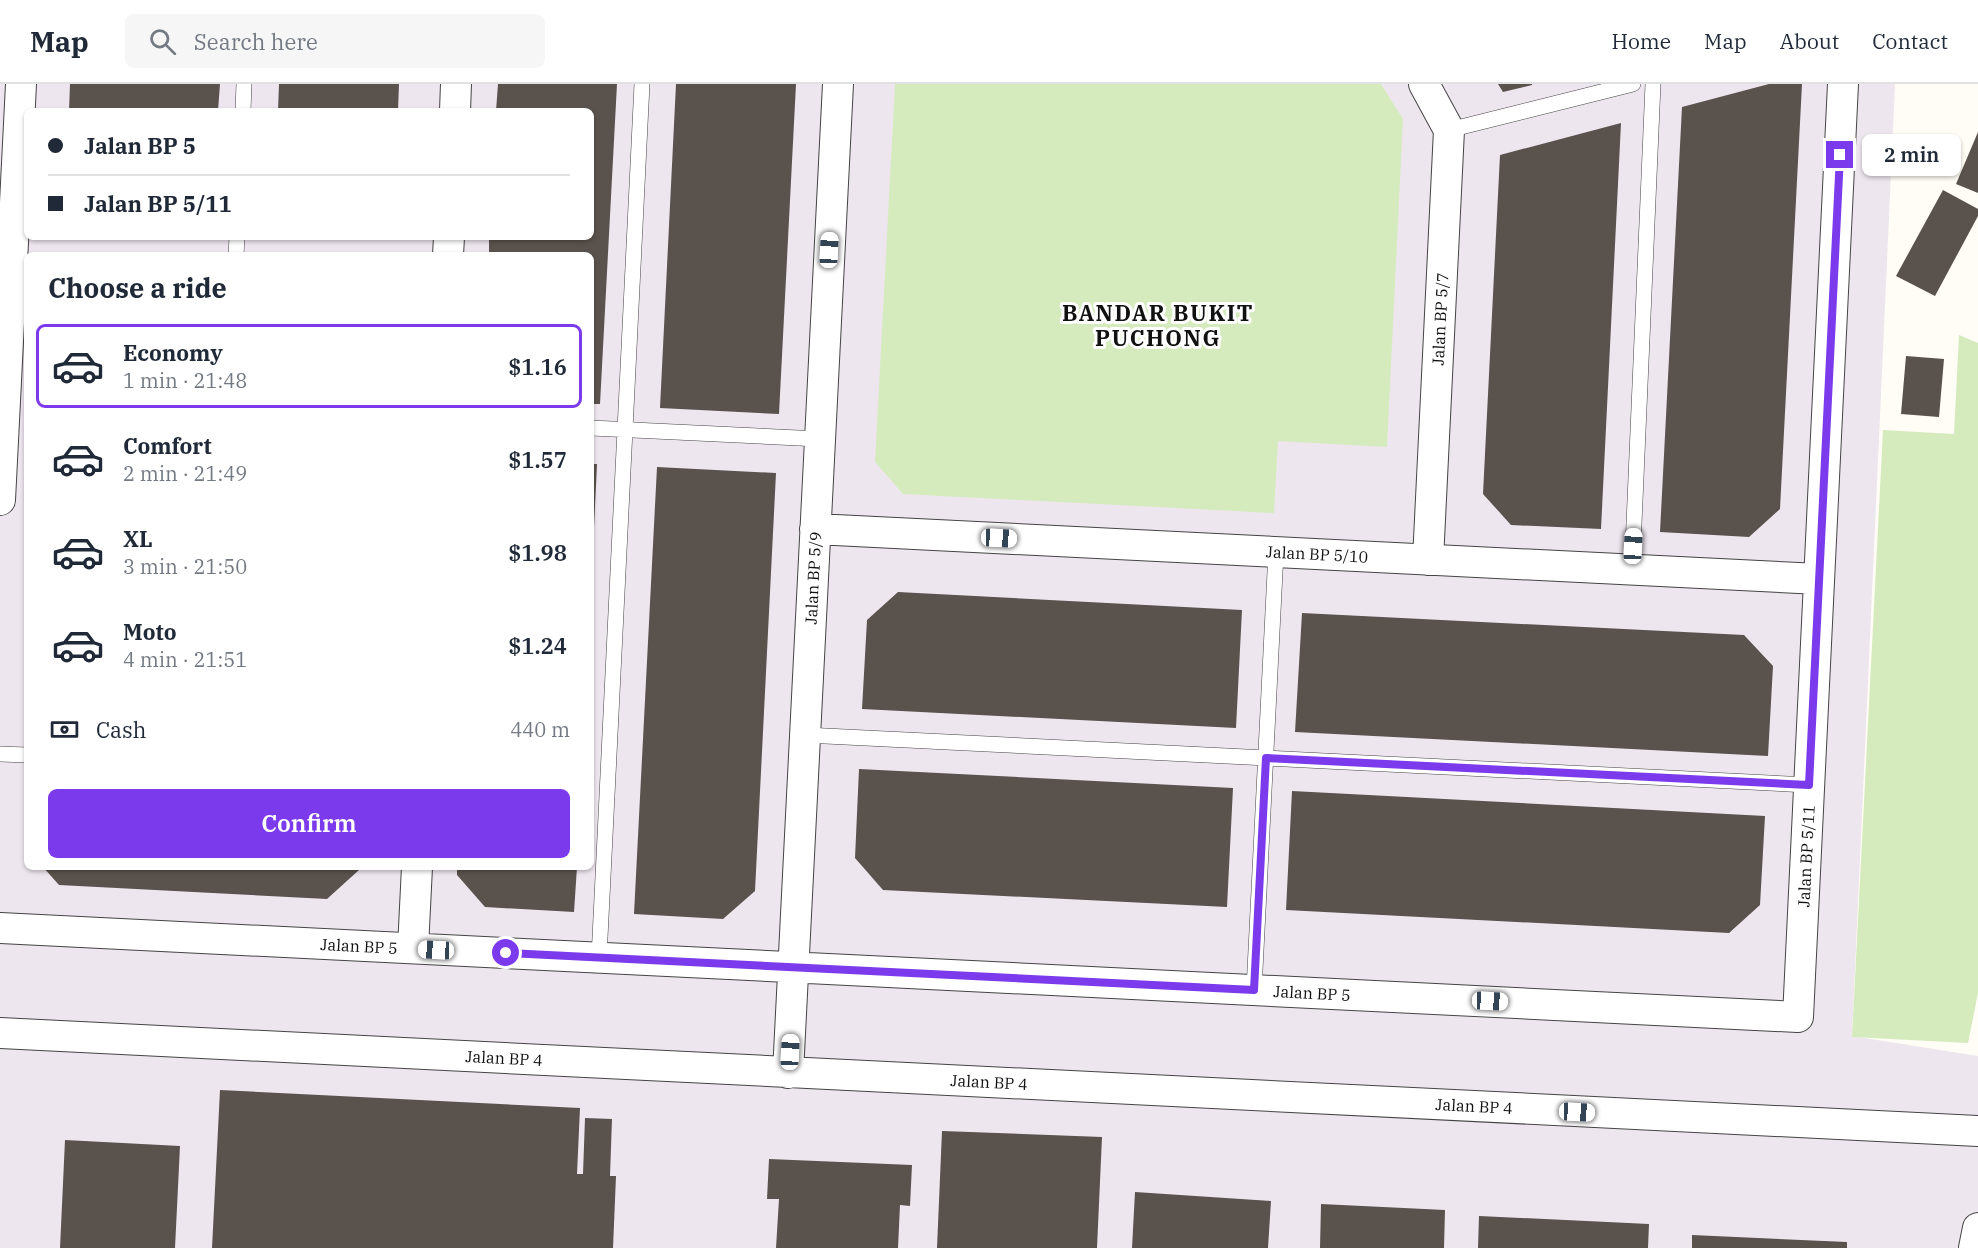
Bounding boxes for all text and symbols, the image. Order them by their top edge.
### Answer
search box [125,14,545,68]
text: Map [30,23,89,60]
icon: search [146,25,179,58]
text: Search here [194,27,318,56]
text: Home [1611,27,1671,55]
text: Map [1704,27,1747,55]
text: About [1780,27,1839,55]
text: Contact [1872,27,1948,55]
text: Jalan BP 5 [84,131,196,160]
callout: 2 min [1861,134,1960,176]
route end [1826,141,1853,168]
text: 2 min [1884,141,1939,168]
text: Jalan BP 5/11 [84,189,232,218]
car [819,232,839,268]
text: Choose a ride [48,270,227,305]
street label: Jalan BP 5/7 [1428,272,1452,366]
district label: BANDAR BUKIT PUCHONG [1062,298,1254,352]
text: Economy [123,338,223,367]
icon: car [51,339,105,393]
text: $1.16 [508,352,567,381]
text: 1 min · 21:48 [123,367,247,394]
text: Comfort [123,431,212,460]
icon: car [51,432,105,486]
text: $1.57 [508,445,567,474]
text: 2 min · 21:49 [123,460,247,487]
text: XL [123,524,153,553]
icon: car [51,525,105,579]
car [981,528,1017,548]
car [1623,528,1643,564]
street label: Jalan BP 5/9 [801,531,825,625]
text: $1.98 [508,538,567,567]
street label: Jalan BP 5/10 [1265,541,1369,567]
text: 3 min · 21:50 [123,553,247,580]
text: Moto [123,617,177,646]
icon: car [51,618,105,672]
text: $1.24 [508,631,567,660]
text: 4 min · 21:51 [123,646,247,673]
icon: cash [48,713,81,746]
text: Cash [96,715,147,744]
text: 440 m [510,716,570,743]
button: Confirm [48,789,570,858]
street label: Jalan BP 5/11 [1793,804,1819,908]
street label: Jalan BP 5 [320,934,398,958]
route start [492,939,519,966]
car [418,940,454,960]
street label: Jalan BP 5 [1273,981,1351,1005]
car [1472,991,1508,1011]
car [780,1034,800,1070]
street label: Jalan BP 4 [465,1046,543,1070]
street label: Jalan BP 4 [950,1070,1028,1094]
street label: Jalan BP 4 [1435,1094,1513,1118]
car [1559,1102,1595,1122]

